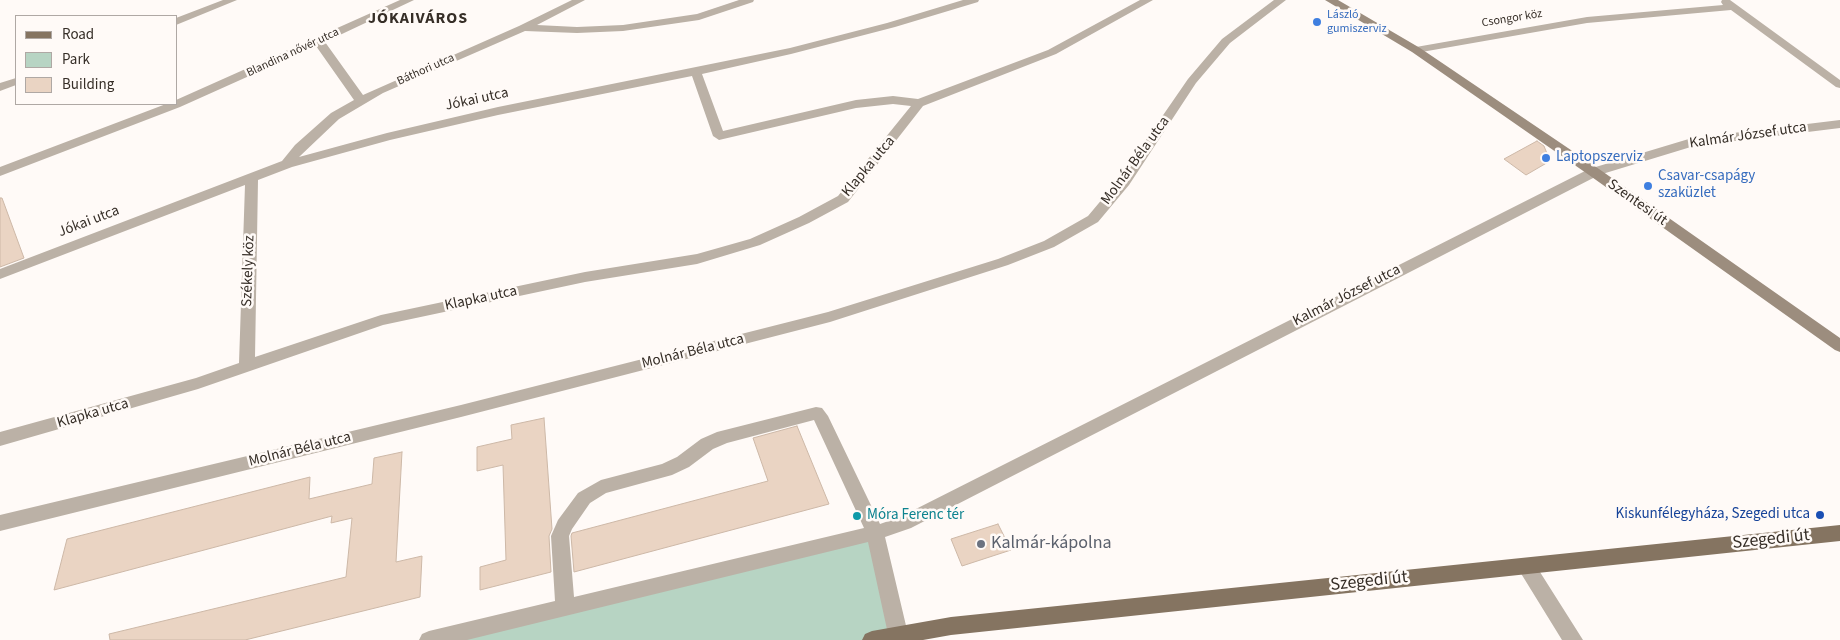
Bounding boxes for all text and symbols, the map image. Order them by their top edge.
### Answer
street label: Csongor köz [1481,7,1543,31]
place label: László gumiszerviz [1327,8,1387,36]
district label: JÓKAIVÁROS [367,9,469,29]
legend [15,15,178,105]
marker: László gumiszerviz [1311,16,1323,28]
text: Road [62,24,94,45]
street label: Blandina nővér utca [245,25,341,81]
text: Park [62,49,90,70]
street label: Báthori utca [395,51,457,89]
text: Building [62,74,114,95]
street label: Jókai utca [444,85,510,115]
street label: Molnár Béla utca [1098,113,1174,209]
street label: Kalmár József utca [1688,119,1808,153]
street label: Klapka utca [838,133,900,201]
place label: Laptopszerviz [1556,149,1643,167]
marker: Laptopszerviz [1540,152,1552,164]
place label: Csavar-csapágy szaküzlet [1658,168,1755,203]
street label: Szentesi út [1604,176,1670,230]
marker: Csavar-csapágy szaküzlet [1642,180,1654,192]
street label: Jókai utca [56,202,122,242]
street label: Székely köz [239,235,259,307]
street label: Kalmár József utca [1290,261,1404,331]
street label: Klapka utca [443,283,519,315]
street label: Molnár Béla utca [640,331,746,373]
street label: Klapka utca [55,395,131,433]
street label: Molnár Béla utca [247,429,353,471]
place label: Kiskunfélegyháza, Szegedi utca [1616,506,1810,524]
place label: Móra Ferenc tér [867,507,964,525]
marker: Kiskunfélegyháza, Szegedi utca [1814,509,1826,521]
marker: Móra Ferenc tér [851,510,863,522]
street label: Szegedi út [1731,525,1811,555]
place label: Kalmár-kápolna [991,533,1112,555]
marker: Kalmár-kápolna [975,538,987,550]
street label: Szegedi út [1329,567,1409,597]

